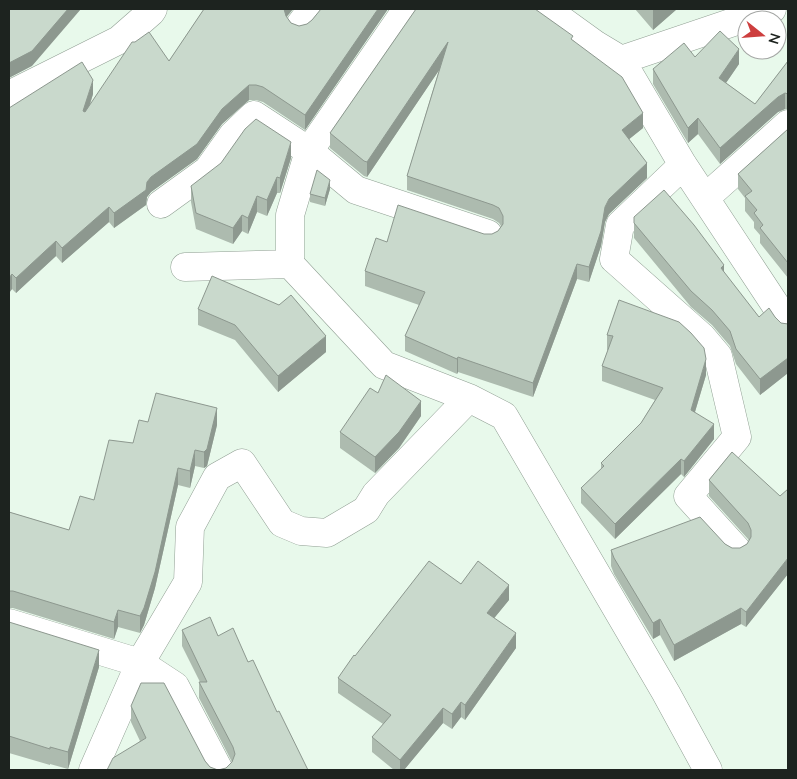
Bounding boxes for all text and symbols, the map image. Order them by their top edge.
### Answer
north arrow [737,10,787,60]
text: N [763,31,785,46]

